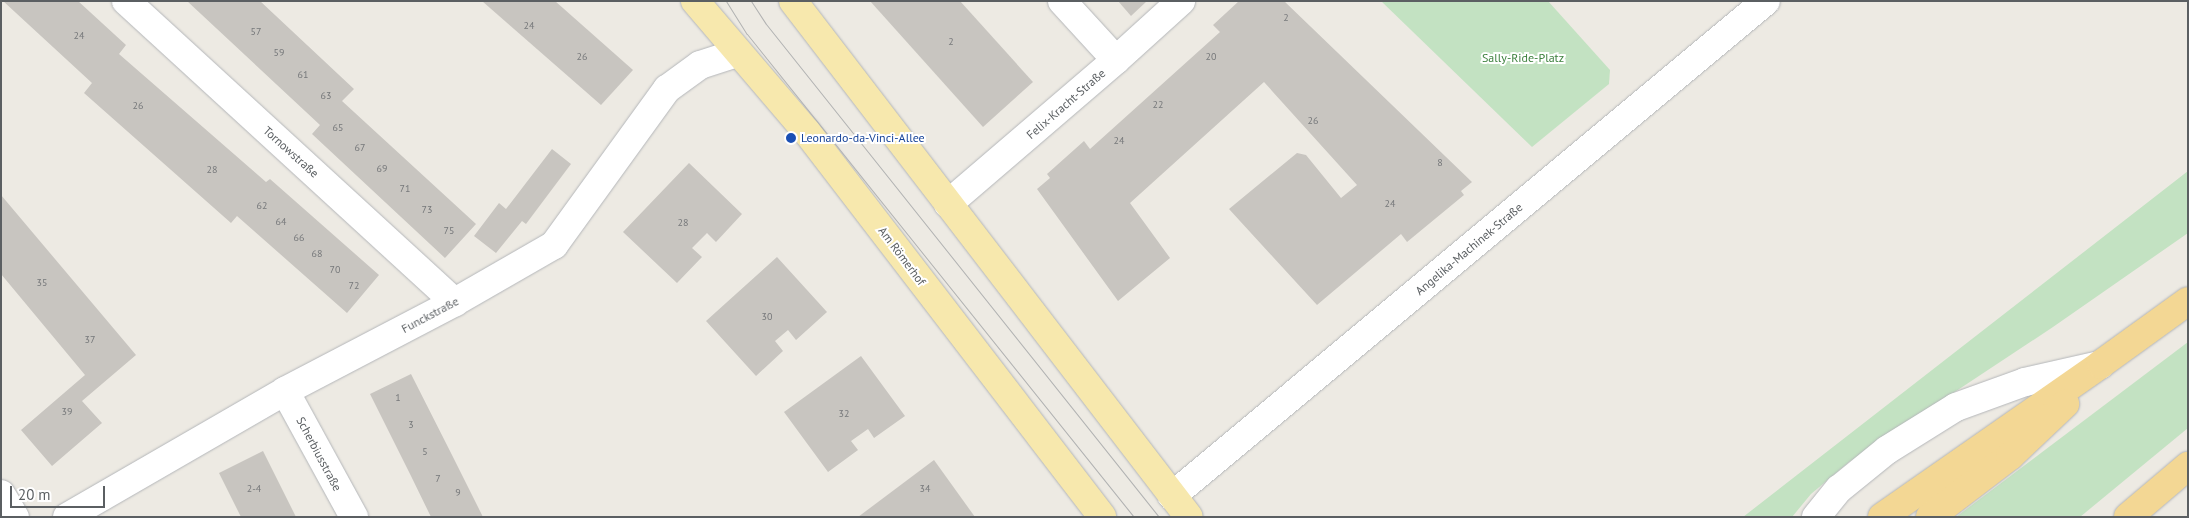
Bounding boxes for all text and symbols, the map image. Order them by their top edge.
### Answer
house number: 2 [1283,12,1289,24]
house number: 24 [524,20,534,32]
house number: 57 [251,26,261,38]
house number: 24 [74,30,84,42]
house number: 2 [948,36,954,48]
house number: 59 [274,47,284,59]
house number: 26 [577,51,587,63]
house number: 20 [1206,51,1216,63]
park label: Sally-Ride-Platz [1482,51,1564,65]
street label: Felix-Kracht-Straße [1024,66,1108,142]
house number: 61 [298,69,308,81]
house number: 63 [321,90,331,102]
house number: 22 [1153,99,1163,111]
house number: 26 [133,100,143,112]
house number: 26 [1308,115,1318,127]
house number: 65 [333,122,343,134]
street label: Tornowstraße [260,123,322,181]
place label: Leonardo-da-Vinci-Allee [801,131,925,145]
marker: Leonardo-da-Vinci-Allee [785,132,797,144]
house number: 24 [1114,135,1124,147]
house number: 67 [355,142,365,154]
house number: 8 [1437,157,1443,169]
house number: 69 [377,163,387,175]
house number: 28 [207,164,217,176]
house number: 71 [400,183,410,195]
house number: 24 [1385,198,1395,210]
house number: 62 [257,200,267,212]
street label: Angelika-Machinek-Straße [1413,200,1525,298]
house number: 73 [422,204,432,216]
house number: 64 [276,216,286,228]
house number: 28 [678,217,688,229]
street label: Am Römerhof [875,224,929,288]
house number: 75 [444,225,454,237]
house number: 66 [294,232,304,244]
house number: 68 [312,248,322,260]
house number: 70 [330,264,340,276]
house number: 35 [37,277,47,289]
house number: 72 [349,280,359,292]
street label: Funckstraße [399,294,461,336]
house number: 30 [762,311,772,323]
house number: 37 [85,334,95,346]
house number: 1 [395,392,401,404]
house number: 39 [62,406,72,418]
house number: 32 [839,408,849,420]
street label: Scherbiusstraße [293,414,345,494]
house number: 3 [408,419,414,431]
house number: 5 [422,446,428,458]
house number: 7 [435,473,441,485]
scale bar [12,476,108,508]
house number: 2-4 [247,483,261,495]
house number: 34 [920,483,930,495]
text: 20 m [18,485,51,504]
house number: 9 [455,487,461,499]

